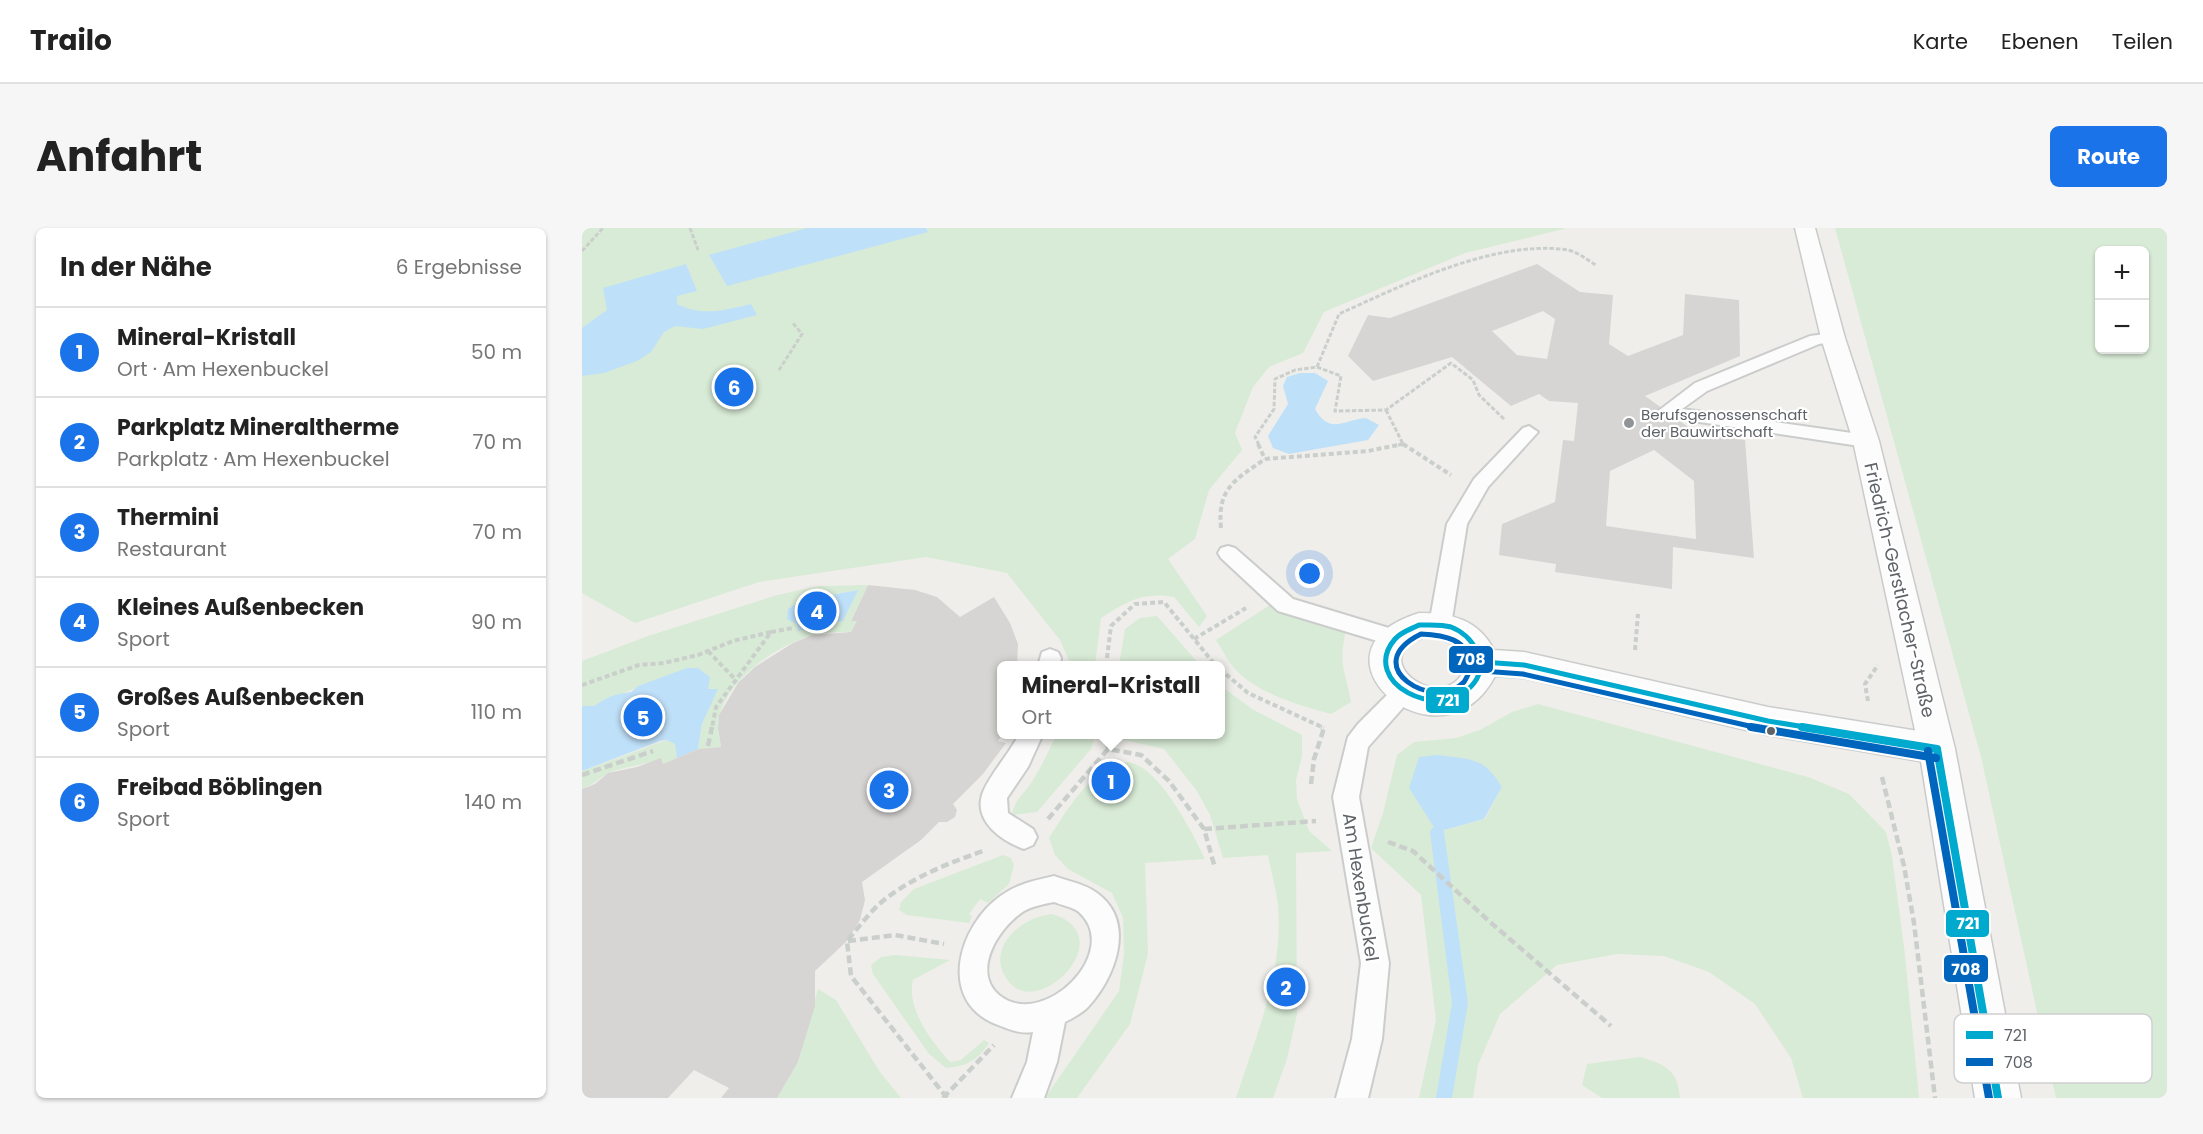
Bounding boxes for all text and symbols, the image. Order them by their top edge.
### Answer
text: Trailo [30,21,112,60]
text: Karte [1913,27,1968,56]
text: Ebenen [2001,27,2079,56]
text: Teilen [2112,27,2173,56]
button: Route [2050,126,2167,187]
text: Anfahrt [36,127,202,186]
map controls [2095,246,2149,354]
button: + [2095,246,2149,300]
text: In der Nähe [60,249,212,285]
text: 6 Ergebnisse [396,253,522,281]
button: − [2095,300,2149,354]
text: Mineral-Kristall [117,322,296,353]
text: 1 [76,338,83,366]
text: 50 m [471,338,522,366]
text: Ort · Am Hexenbuckel [117,355,329,383]
pin: 6 [714,364,754,410]
place label: Berufsgenossenschaft der Bauwirtschaft [1641,404,1808,442]
text: Parkplatz Mineraltherme [117,412,399,443]
marker: Berufsgenossenschaft der Bauwirtschaft [1622,416,1636,430]
text: 2 [74,428,85,456]
text: 70 m [473,428,522,456]
text: Parkplatz · Am Hexenbuckel [117,445,390,473]
street label: Friedrich-Gerstlacher-Straße [1858,460,1942,720]
text: Thermini [117,502,219,533]
text: 3 [73,518,86,546]
text: 70 m [473,518,522,546]
text: Restaurant [117,535,227,563]
your location [1295,559,1324,588]
pin: 4 [798,588,836,634]
text: Kleines Außenbecken [117,592,364,623]
text: 4 [73,608,86,636]
text: 90 m [471,608,522,636]
text: Sport [117,625,170,653]
line badge: 708 [1448,645,1494,674]
text: 708 [1456,648,1486,671]
popup [997,661,1225,739]
text: Mineral-Kristall [1021,670,1201,701]
text: Großes Außenbecken [117,682,364,713]
line badge: 721 [1425,686,1470,714]
text: 721 [1436,689,1460,712]
pin: 5 [624,694,662,740]
text: 5 [73,698,86,726]
text: 110 m [471,698,522,726]
text: Ort [1021,703,1052,731]
text: Sport [117,715,170,743]
unlabelled marker [1765,725,1777,737]
pin: 1 [1092,758,1130,804]
pin: 3 [870,768,908,812]
text: Freibad Böblingen [117,772,323,803]
text: 6 [73,788,86,816]
text: 140 m [465,788,522,816]
text: Sport [117,805,170,833]
street label: Am Hexenbuckel [1337,811,1385,963]
line badge: 721 [1945,909,1990,938]
text: 721 [1956,912,1980,935]
line badge: 708 [1943,954,1989,983]
text: 708 [1951,958,1981,981]
pin: 2 [1266,964,1306,1010]
legend [1954,1014,2152,1083]
text: 721 [2004,1024,2027,1047]
text: 708 [2004,1051,2033,1074]

